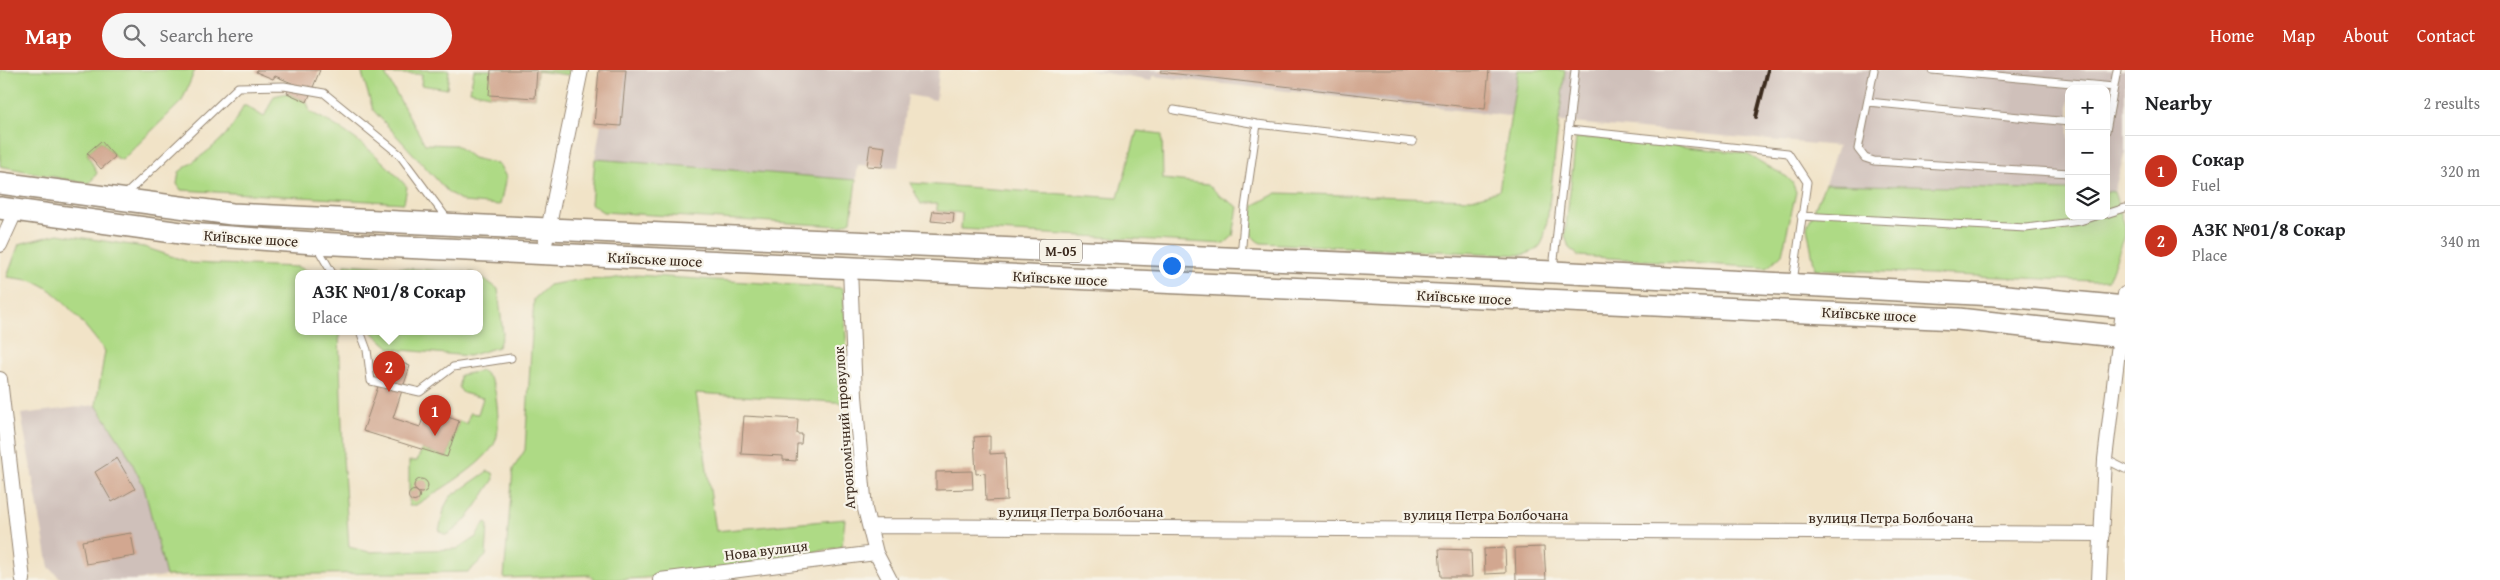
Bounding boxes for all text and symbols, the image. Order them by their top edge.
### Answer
search box [102,13,452,58]
text: Map [25,18,72,53]
icon: search [120,21,148,49]
text: Search here [160,21,253,49]
text: Home [2210,22,2254,49]
text: Map [2282,22,2315,49]
text: About [2343,22,2389,49]
text: Contact [2417,22,2475,49]
map controls [2065,85,2110,220]
button: + [2065,85,2110,130]
text: Nearby [2145,87,2212,118]
text: 2 results [2423,91,2480,115]
button: − [2065,130,2110,175]
text: Сокар [2192,145,2244,173]
text: 1 [2157,159,2165,183]
text: 320 m [2440,159,2480,183]
text: Fuel [2192,173,2220,197]
button: layers [2065,175,2110,220]
text: АЗК №01/8 Сокар [2192,215,2345,243]
street label: Київське шосе [203,224,299,252]
text: 2 [2157,229,2165,253]
text: 340 m [2440,229,2480,253]
road number: М-05 [1040,240,1082,262]
text: Place [2192,243,2227,267]
street label: Київське шосе [607,246,703,272]
your location [1159,253,1185,279]
street label: Київське шосе [1012,265,1108,291]
popup [295,270,483,335]
text: АЗК №01/8 Сокар [312,277,466,305]
street label: Київське шосе [1416,284,1512,310]
street label: Київське шосе [1821,301,1917,327]
text: Place [312,305,348,329]
street label: Агрономічний провулок [828,346,860,510]
pin: 2 [373,351,405,392]
pin: 1 [419,395,451,436]
street label: вулиця Петра Болбочана [999,501,1164,522]
street label: вулиця Петра Болбочана [1404,504,1569,525]
street label: вулиця Петра Болбочана [1809,507,1974,528]
street label: Нова вулиця [723,534,809,566]

